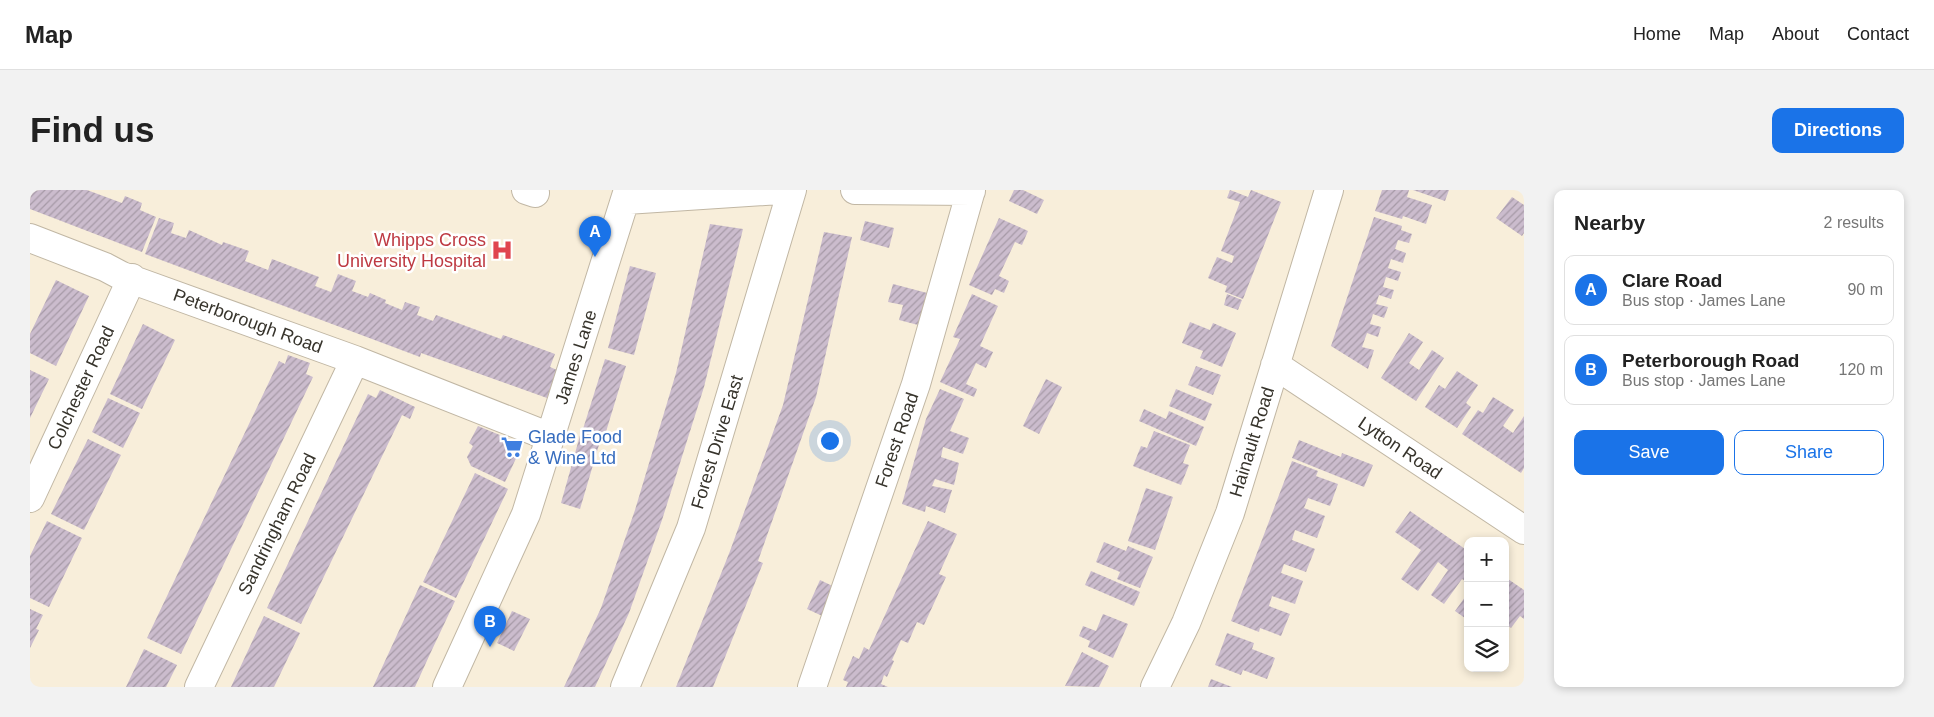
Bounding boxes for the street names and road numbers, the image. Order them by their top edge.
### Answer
street label: Peterborough Road [171,285,325,357]
street label: James Lane [551,307,601,407]
street label: Colchester Road [44,323,118,453]
street label: Forest Drive East [687,373,747,511]
street label: Hainault Road [1226,385,1278,499]
street label: Forest Road [871,390,923,490]
street label: Lytton Road [1354,413,1446,483]
street label: Sandringham Road [234,450,320,598]

